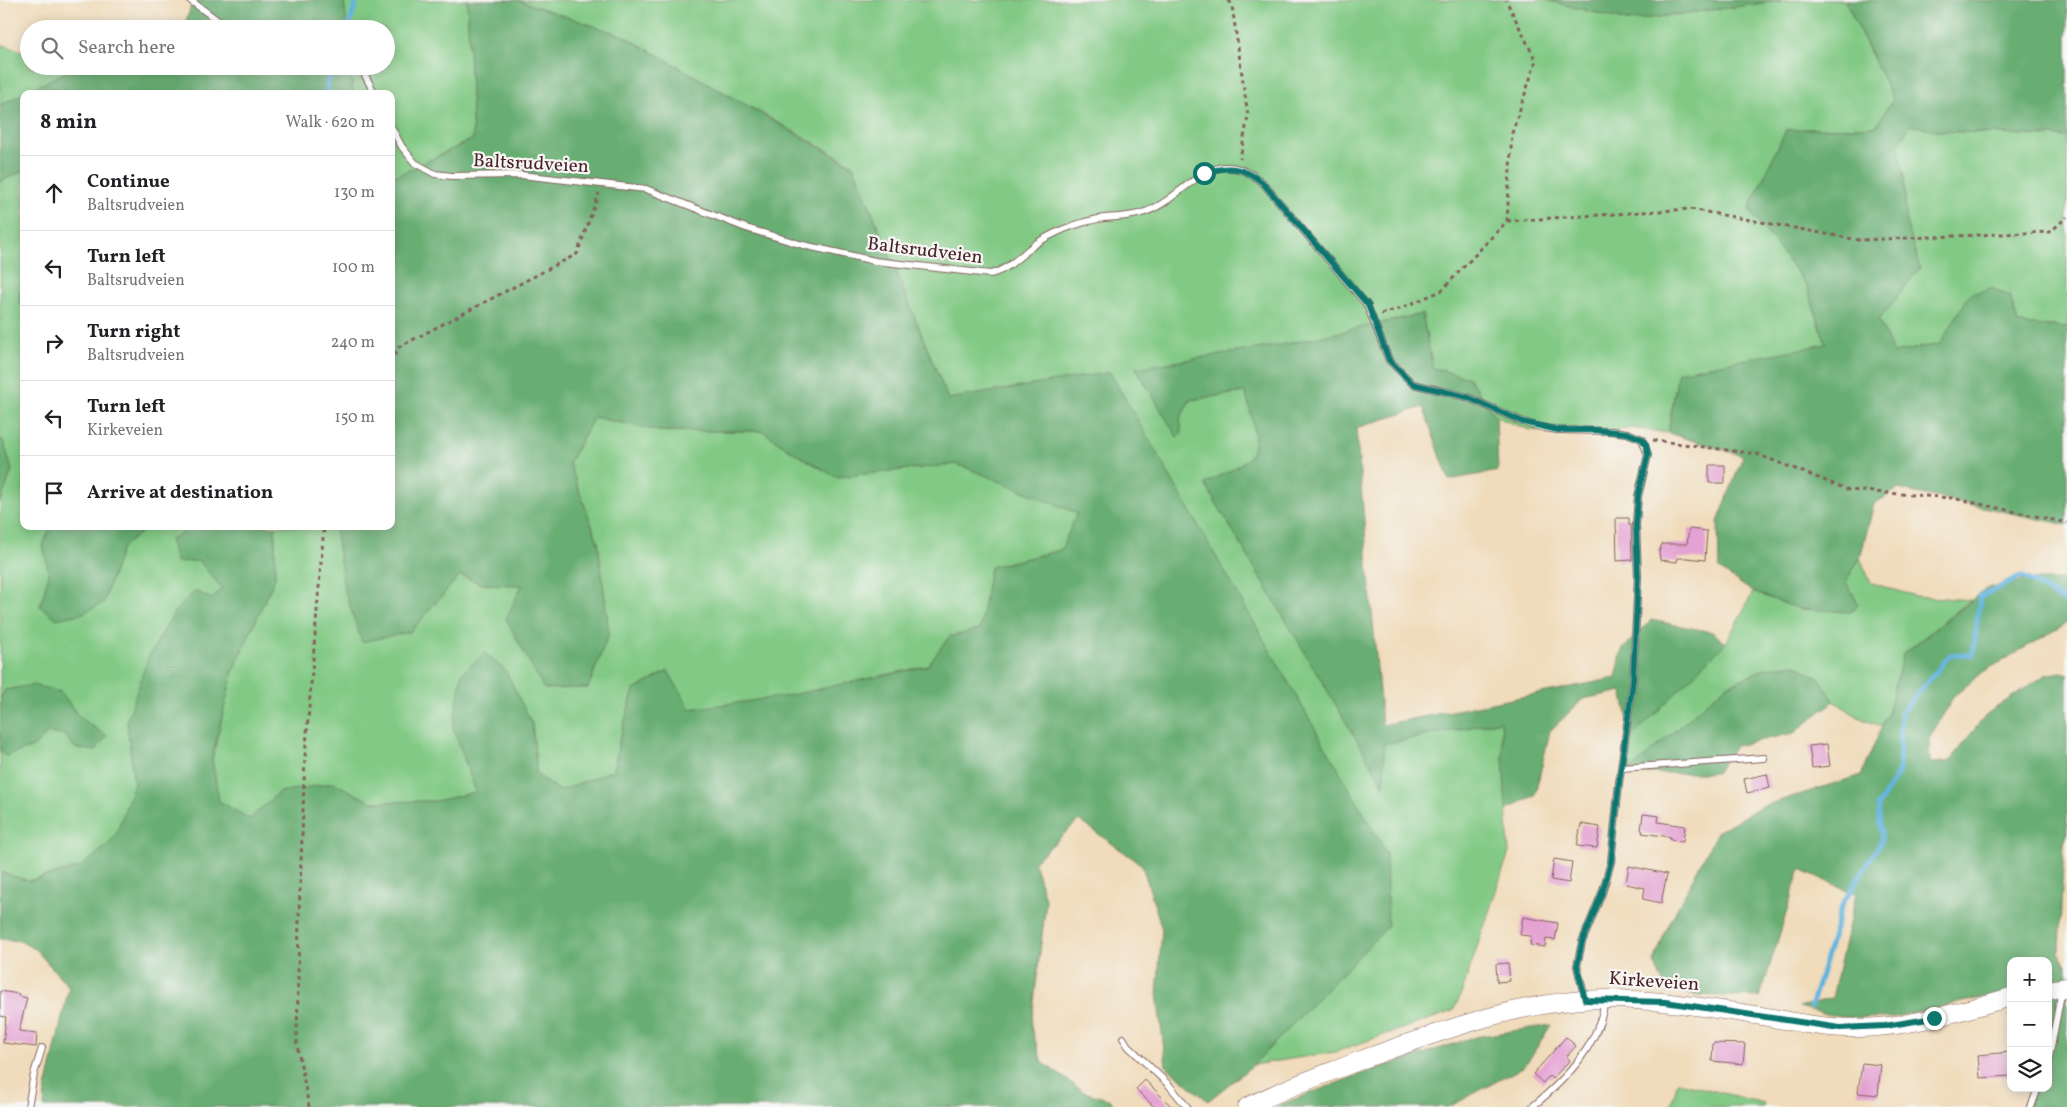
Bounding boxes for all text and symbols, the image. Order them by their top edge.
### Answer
search box [20,20,395,75]
icon: search [38,34,66,62]
text: Search here [78,35,175,61]
text: 8 min [40,108,97,137]
text: Walk · 620 m [286,112,375,134]
street label: Baltsrudveien [472,148,590,180]
route start [1193,162,1216,185]
text: Continue [87,169,170,195]
icon: ahead [40,179,68,207]
text: 130 m [334,182,375,204]
text: Baltsrudveien [87,195,185,217]
street label: Baltsrudveien [866,231,984,271]
text: Turn left [87,244,166,270]
icon: left [40,254,68,282]
text: 100 m [332,257,375,279]
text: Baltsrudveien [87,270,185,292]
text: Turn right [87,319,180,345]
icon: right [40,329,68,357]
text: 240 m [331,332,375,354]
text: Baltsrudveien [87,345,185,367]
text: Turn left [87,394,166,420]
icon: left [40,404,68,432]
text: 150 m [334,407,375,429]
text: Kirkeveien [87,420,163,442]
icon: arrive [40,479,68,507]
text: Arrive at destination [87,480,273,506]
map controls [2007,957,2052,1092]
button: + [2007,957,2052,1002]
street label: Kirkeveien [1608,966,1700,998]
button: − [2007,1002,2052,1047]
route end [1923,1007,1946,1030]
button: layers [2007,1047,2052,1092]

